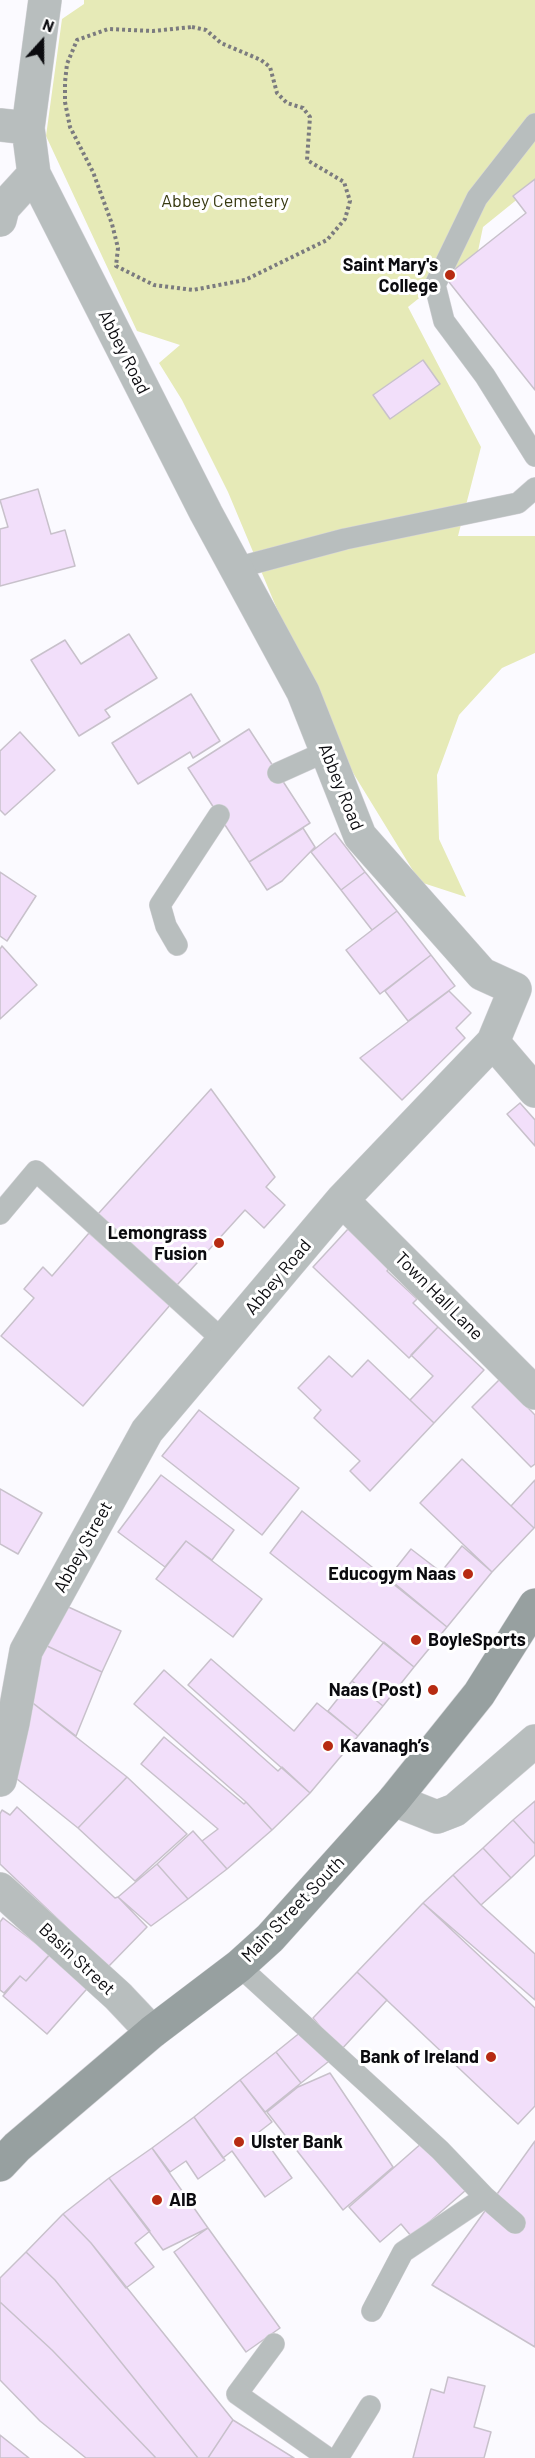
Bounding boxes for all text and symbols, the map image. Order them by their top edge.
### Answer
north arrow [12,12,72,72]
text: N [40,14,57,36]
park label: Abbey Cemetery [161,190,289,212]
place label: Saint Mary's College [343,254,438,296]
marker: Saint Mary's College [443,268,457,282]
street label: Abbey Road [94,306,154,398]
street label: Abbey Road [314,741,368,833]
place label: Lemongrass Fusion [108,1222,207,1264]
street label: Abbey Road [240,1235,316,1319]
marker: Lemongrass Fusion [212,1236,226,1250]
street label: Town Hall Lane [390,1247,488,1345]
street label: Abbey Street [49,1498,117,1596]
place label: Educogym Naas [328,1563,456,1585]
marker: Educogym Naas [461,1567,475,1581]
place label: BoyleSports [428,1629,526,1651]
marker: BoyleSports [409,1633,423,1647]
place label: Naas (Post) [329,1679,421,1701]
marker: Naas (Post) [426,1683,440,1697]
place label: Kavanagh’s [340,1735,429,1757]
marker: Kavanagh’s [321,1739,335,1753]
street label: Main Street South [237,1852,349,1966]
street label: Basin Street [35,1918,119,2000]
place label: Bank of Ireland [360,2046,479,2068]
marker: Bank of Ireland [484,2050,498,2064]
place label: Ulster Bank [251,2131,343,2153]
marker: Ulster Bank [232,2135,246,2149]
place label: AIB [169,2189,197,2211]
marker: AIB [150,2193,164,2207]

